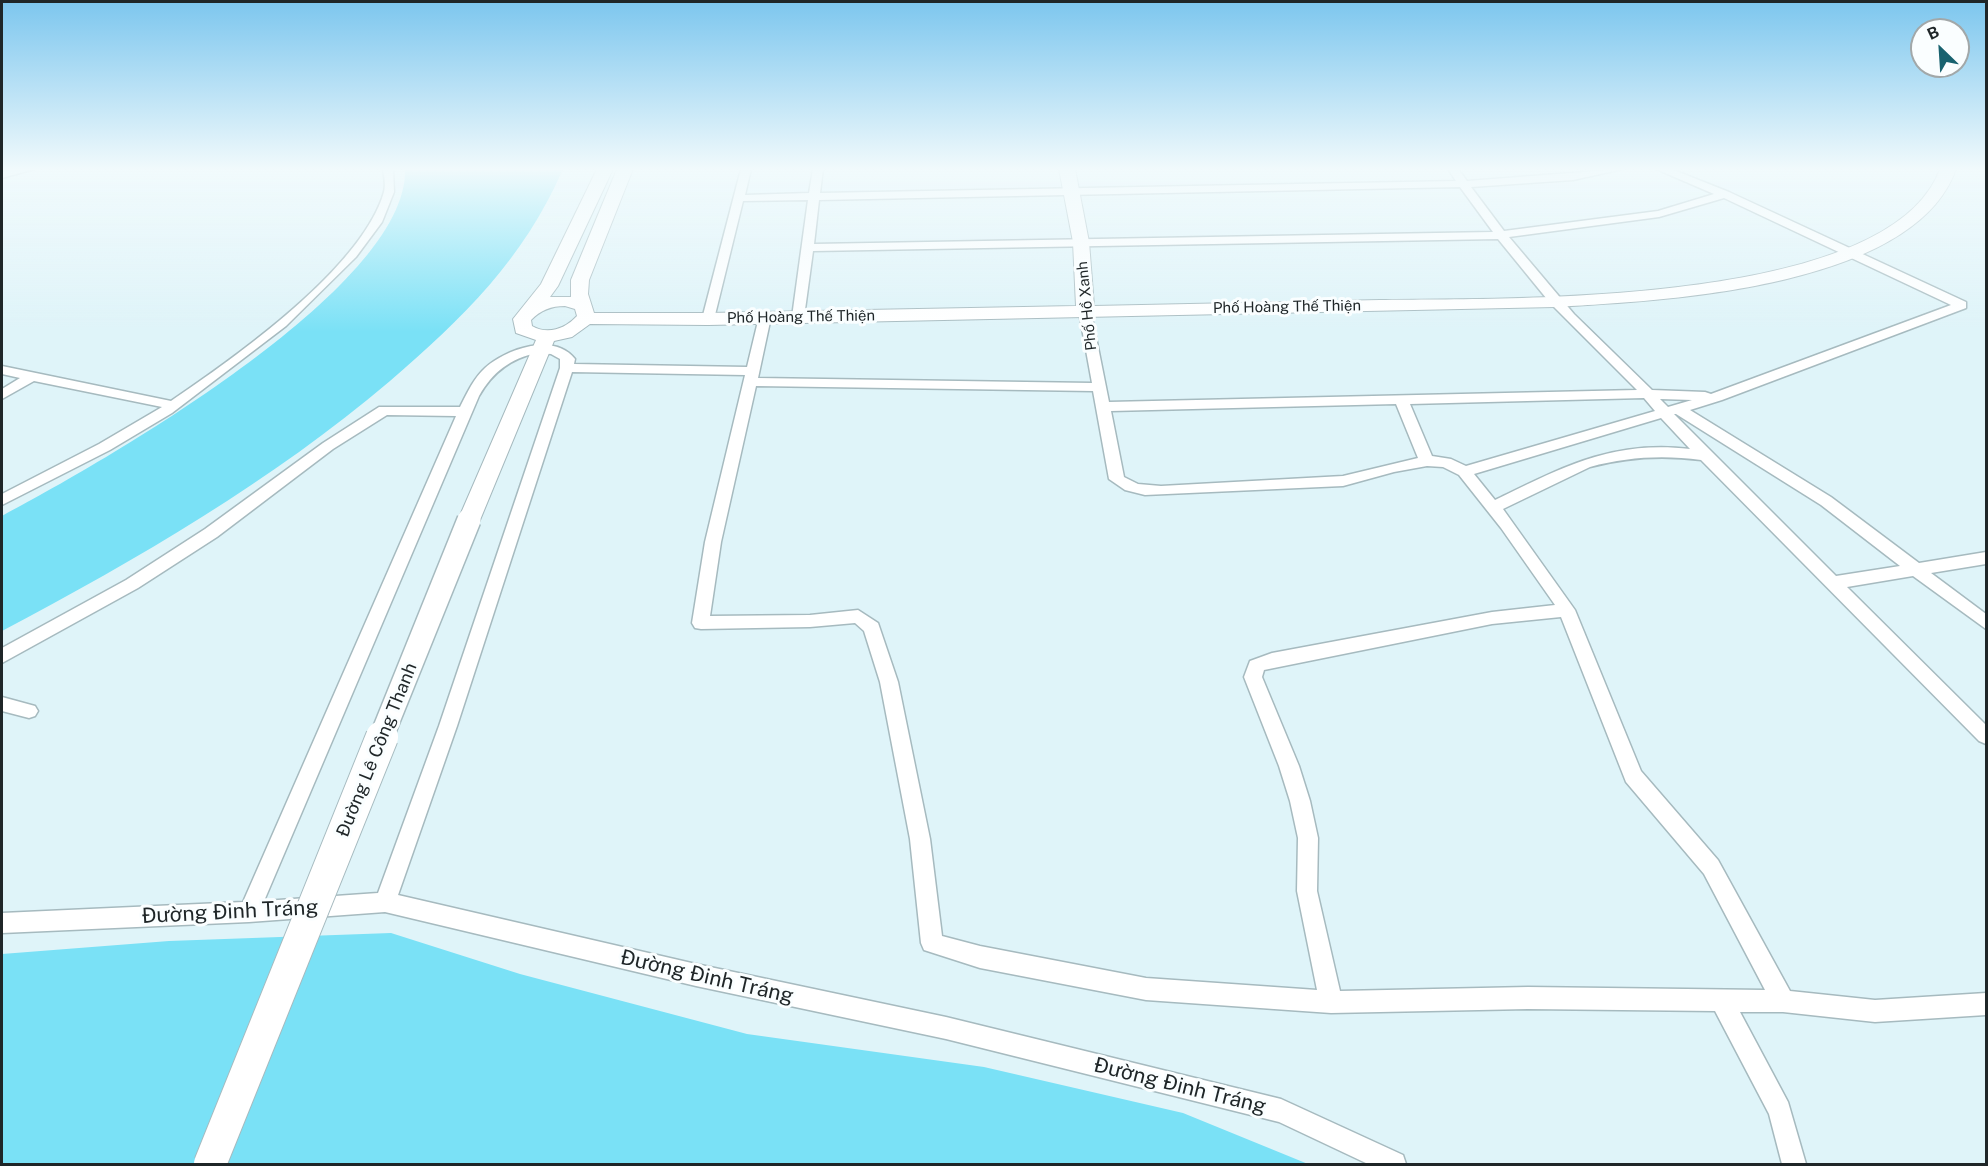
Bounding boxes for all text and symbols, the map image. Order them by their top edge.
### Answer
north arrow [1910,18,1970,78]
text: B [1924,22,1942,44]
street label: Phố Hồ Xanh [1073,260,1101,352]
street label: Phố Hoàng Thế Thiện [1213,297,1361,317]
street label: Phố Hoàng Thế Thiện [727,307,875,327]
street label: Đường Lê Công Thanh [332,660,422,840]
street label: Đường Đinh Tráng [141,895,319,929]
street label: Đường Đinh Tráng [618,945,796,1009]
street label: Đường Đinh Tráng [1091,1052,1269,1120]

